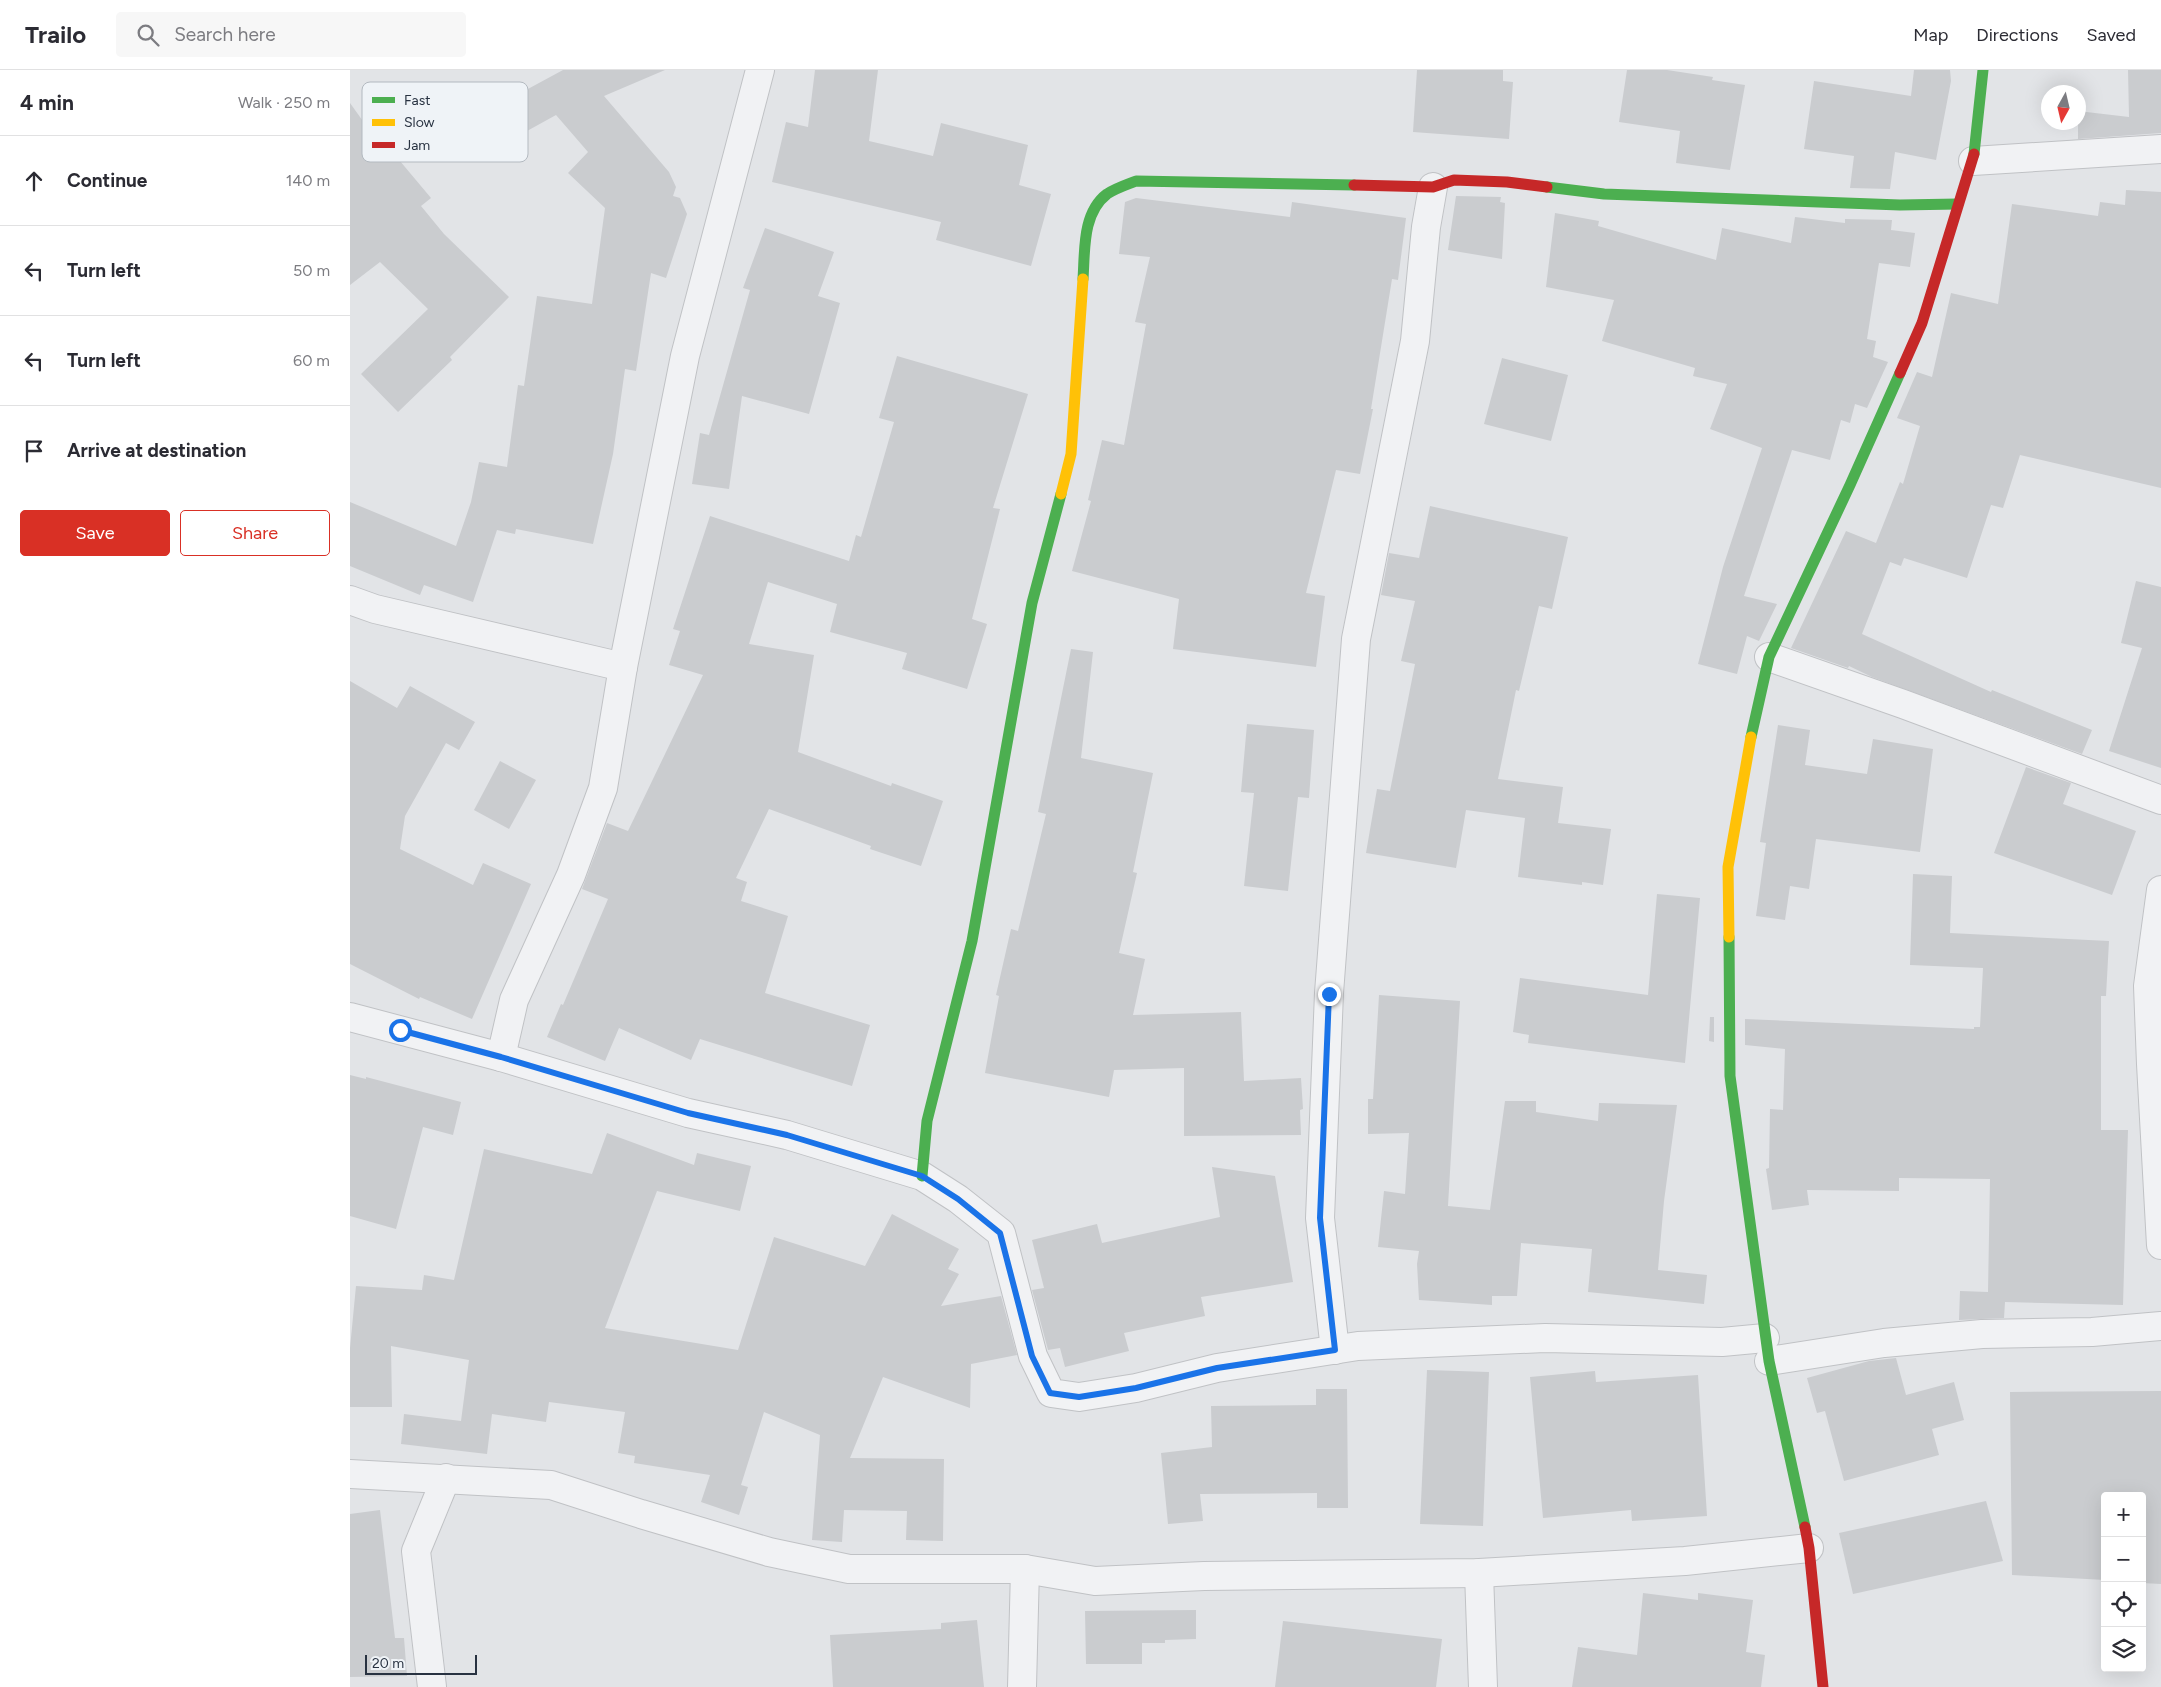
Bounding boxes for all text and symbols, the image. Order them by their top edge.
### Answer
search box [116,12,466,57]
text: Trailo [25,20,86,49]
icon: search [134,21,162,49]
text: Search here [174,23,276,46]
text: Map [1913,24,1948,46]
text: Directions [1976,24,2058,46]
text: Saved [2086,24,2136,46]
legend [362,82,528,162]
north arrow [2041,85,2086,130]
text: 4 min [20,90,74,115]
text: Fast [404,92,430,109]
text: Walk · 250 m [238,93,330,112]
text: Slow [404,114,435,131]
text: Jam [404,137,430,154]
icon: ahead [20,167,48,195]
text: Continue [67,169,147,192]
text: 140 m [286,171,330,190]
icon: left [20,257,48,285]
text: Turn left [67,259,141,282]
text: 50 m [293,261,330,280]
icon: left [20,347,48,375]
text: Turn left [67,349,141,372]
text: 60 m [293,351,330,370]
icon: arrive [20,437,48,465]
text: Arrive at destination [67,439,246,462]
button: Save [20,510,170,556]
button: Share [180,510,330,556]
route end [1318,983,1341,1006]
route start [389,1019,412,1042]
map controls [2101,1492,2146,1672]
button: + [2101,1492,2146,1537]
button: − [2101,1537,2146,1582]
button: locate [2101,1582,2146,1627]
button: layers [2101,1627,2146,1672]
scale bar [365,1652,478,1675]
text: 20 m [372,1655,404,1672]

